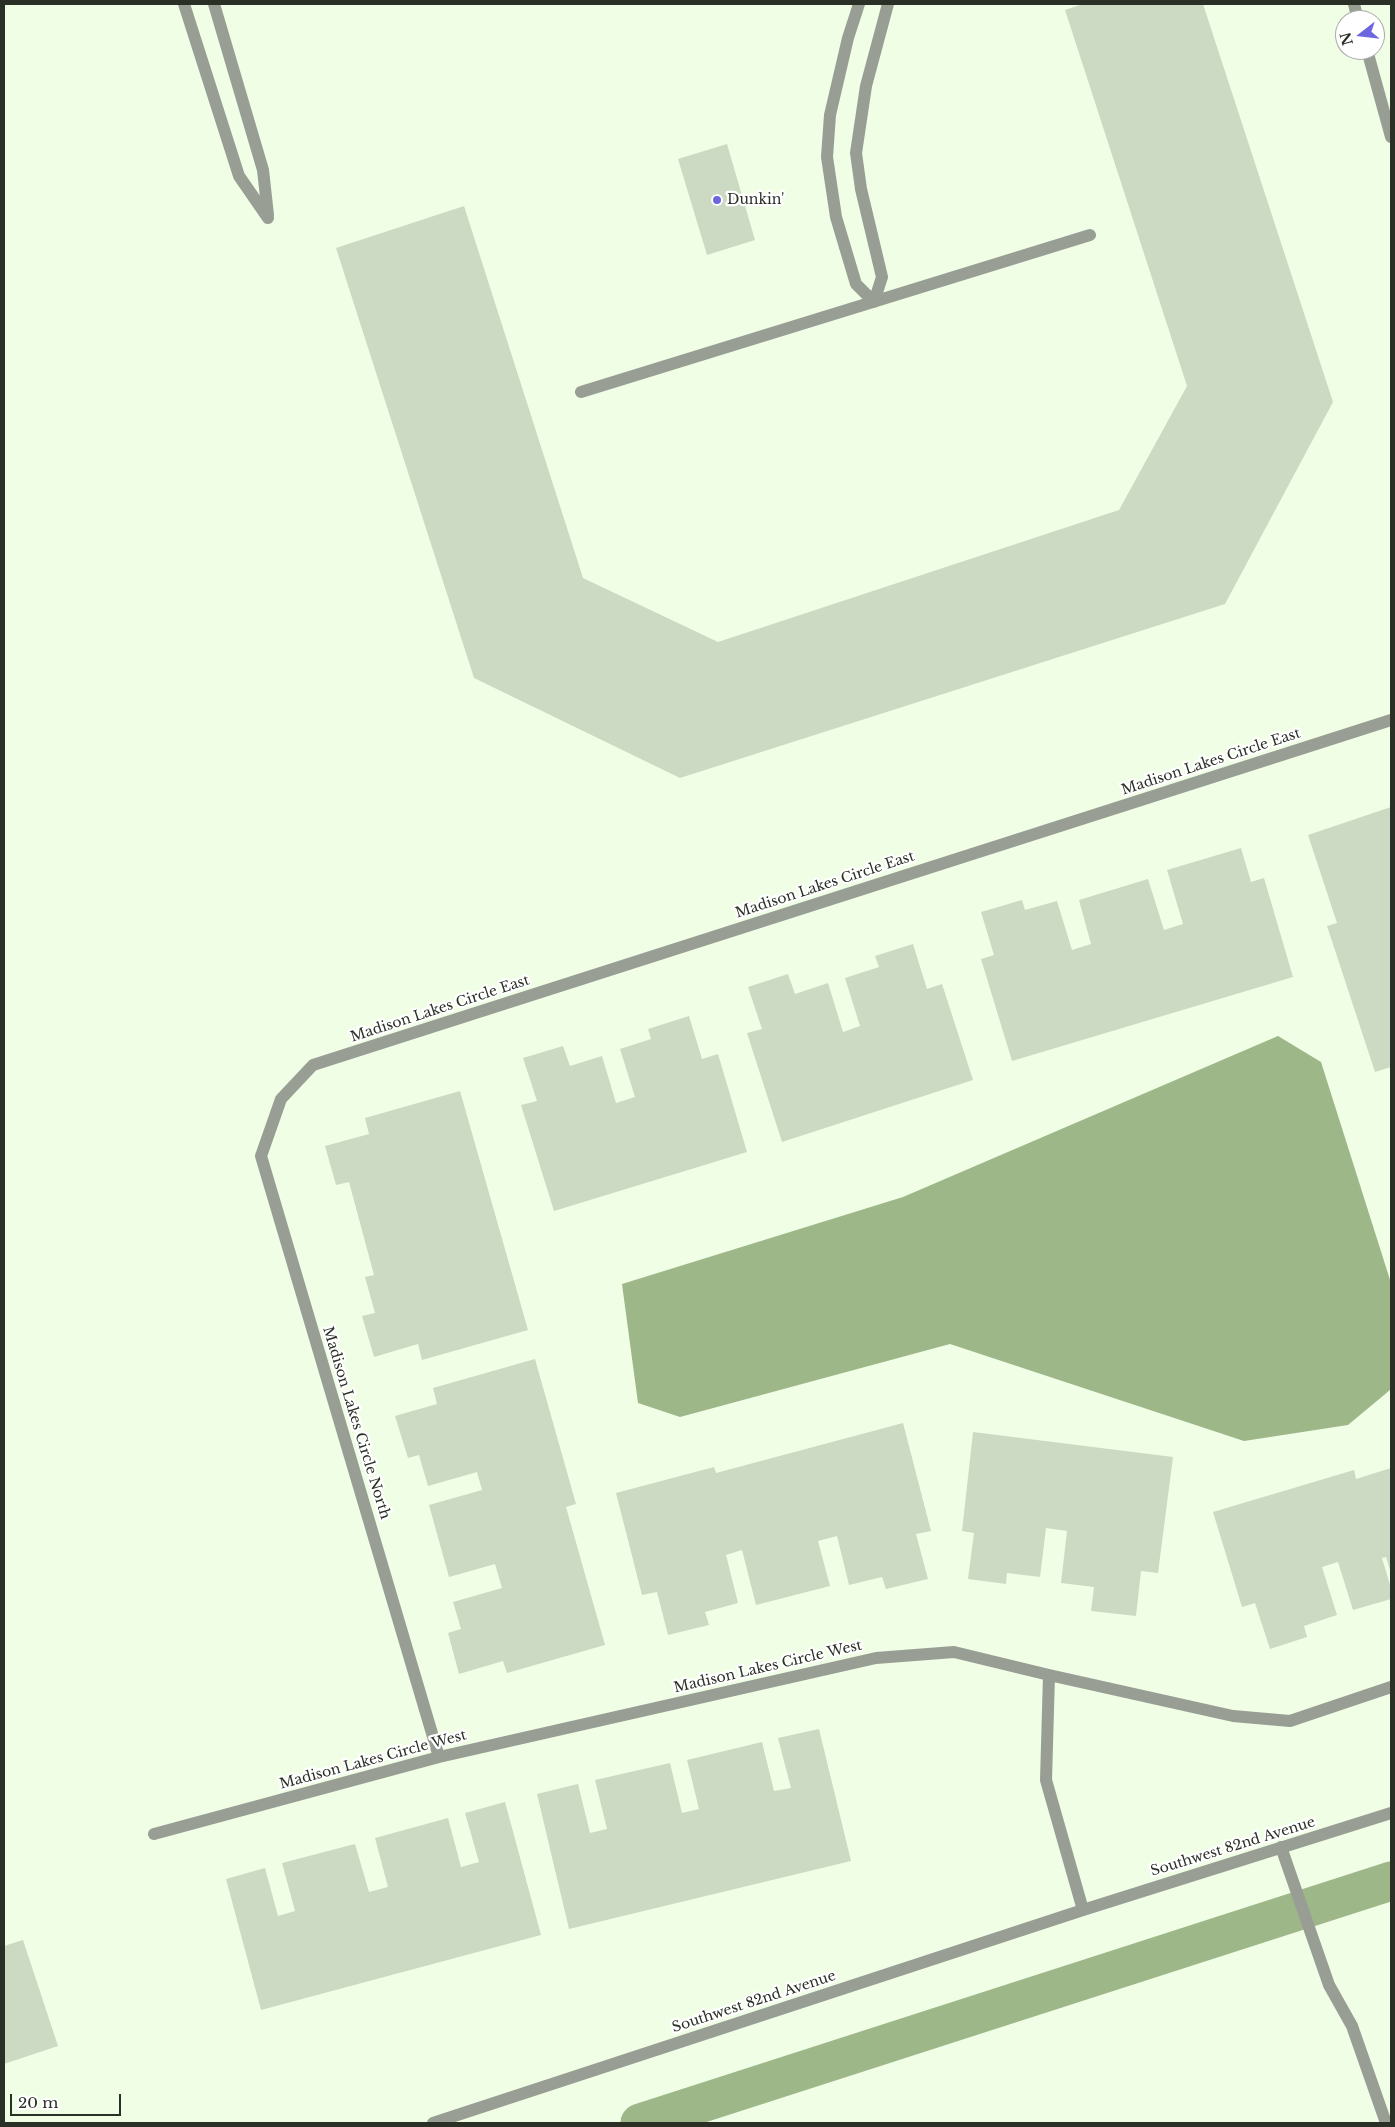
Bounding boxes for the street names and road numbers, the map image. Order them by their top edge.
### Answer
street label: Madison Lakes Circle East [1119,725,1303,799]
street label: Madison Lakes Circle East [733,848,917,922]
street label: Madison Lakes Circle East [348,972,532,1046]
street label: Madison Lakes Circle North [319,1325,393,1521]
street label: Madison Lakes Circle West [672,1637,864,1697]
street label: Madison Lakes Circle West [278,1727,468,1793]
street label: Southwest 82nd Avenue [1149,1814,1317,1880]
street label: Southwest 82nd Avenue [670,1968,838,2036]

